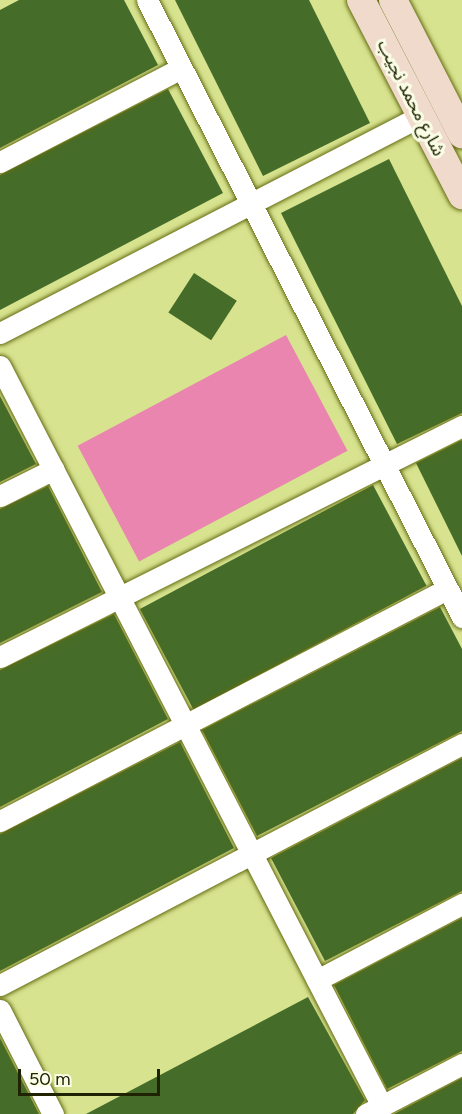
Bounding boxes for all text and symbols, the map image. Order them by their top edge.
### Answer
street label: شارع محمد نجيب [372,36,450,160]
scale bar [21,1057,164,1095]
text: 50 m [29,1068,71,1090]

